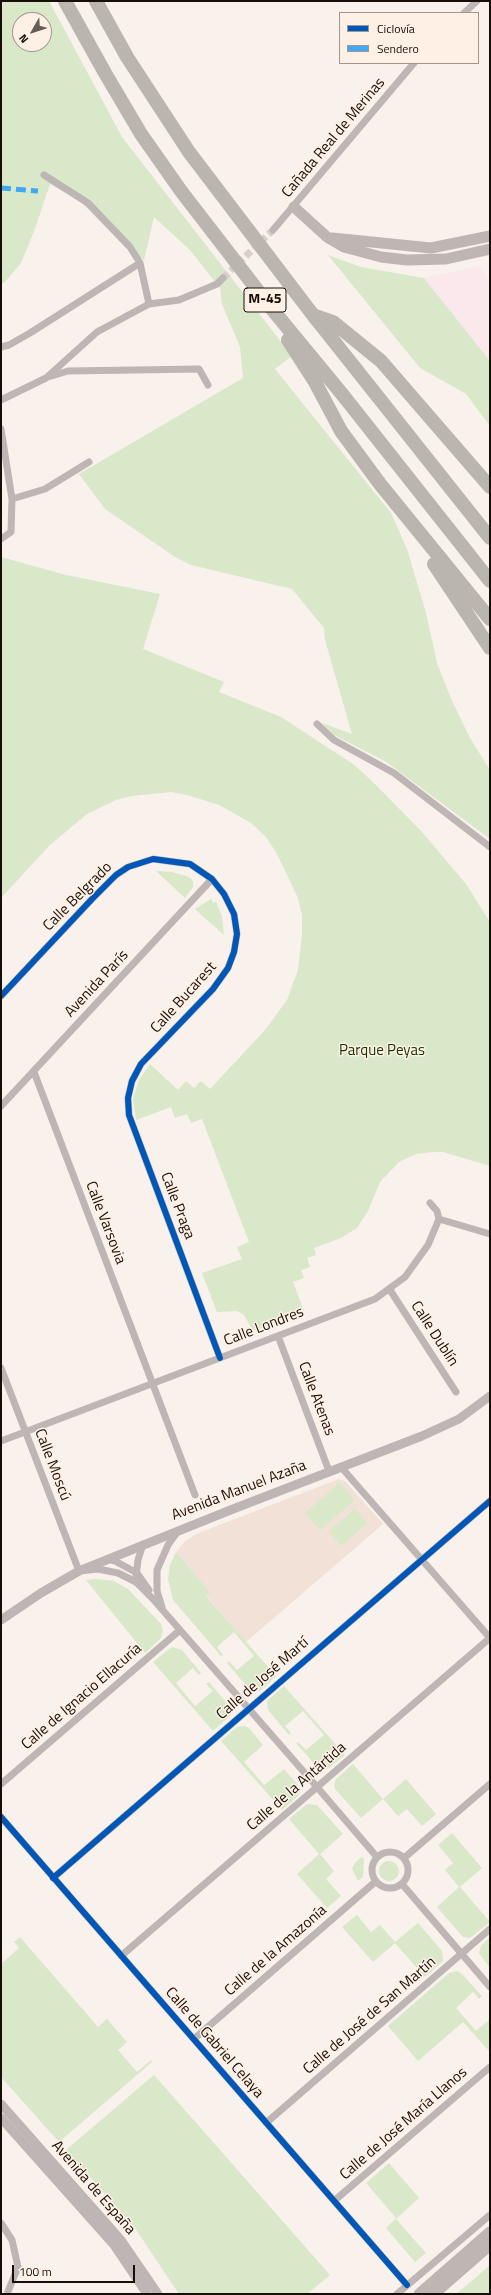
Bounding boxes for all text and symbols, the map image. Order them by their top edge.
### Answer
north arrow [12,12,52,52]
legend [339,12,479,64]
text: Ciclovía [377,19,415,38]
text: N [15,31,32,47]
text: Sendero [377,39,419,58]
street label: Cañada Real de Merinas [279,74,389,202]
road number: M-45 [244,288,286,312]
street label: Calle Belgrado [40,859,116,935]
street label: Avenida París [61,947,133,1021]
street label: Calle Bucarest [147,959,221,1037]
park label: Parque Peyas [339,1042,425,1060]
street label: Calle Praga [156,1170,198,1242]
street label: Calle Varsovia [81,1179,129,1267]
street label: Calle Dublín [406,1298,462,1370]
street label: Calle Londres [222,1304,306,1350]
street label: Calle Atenas [294,1360,338,1438]
street label: Calle Moscú [30,1427,74,1503]
street label: Avenida Manuel Azaña [169,1457,309,1525]
street label: Calle de José Martí [213,1634,313,1724]
street label: Calle de Ignacio Ellacuría [18,1640,146,1754]
street label: Calle de la Antártida [244,1739,350,1835]
street label: Calle de la Amazonía [221,1902,331,2000]
street label: Calle de José de San Martín [300,1953,440,2079]
street label: Calle de Gabriel Celaya [161,1984,267,2102]
street label: Calle de José María Llanos [337,2064,471,2184]
street label: Avenida de España [47,2137,139,2239]
scale bar [14,2257,137,2283]
text: 100 m [19,2262,52,2281]

